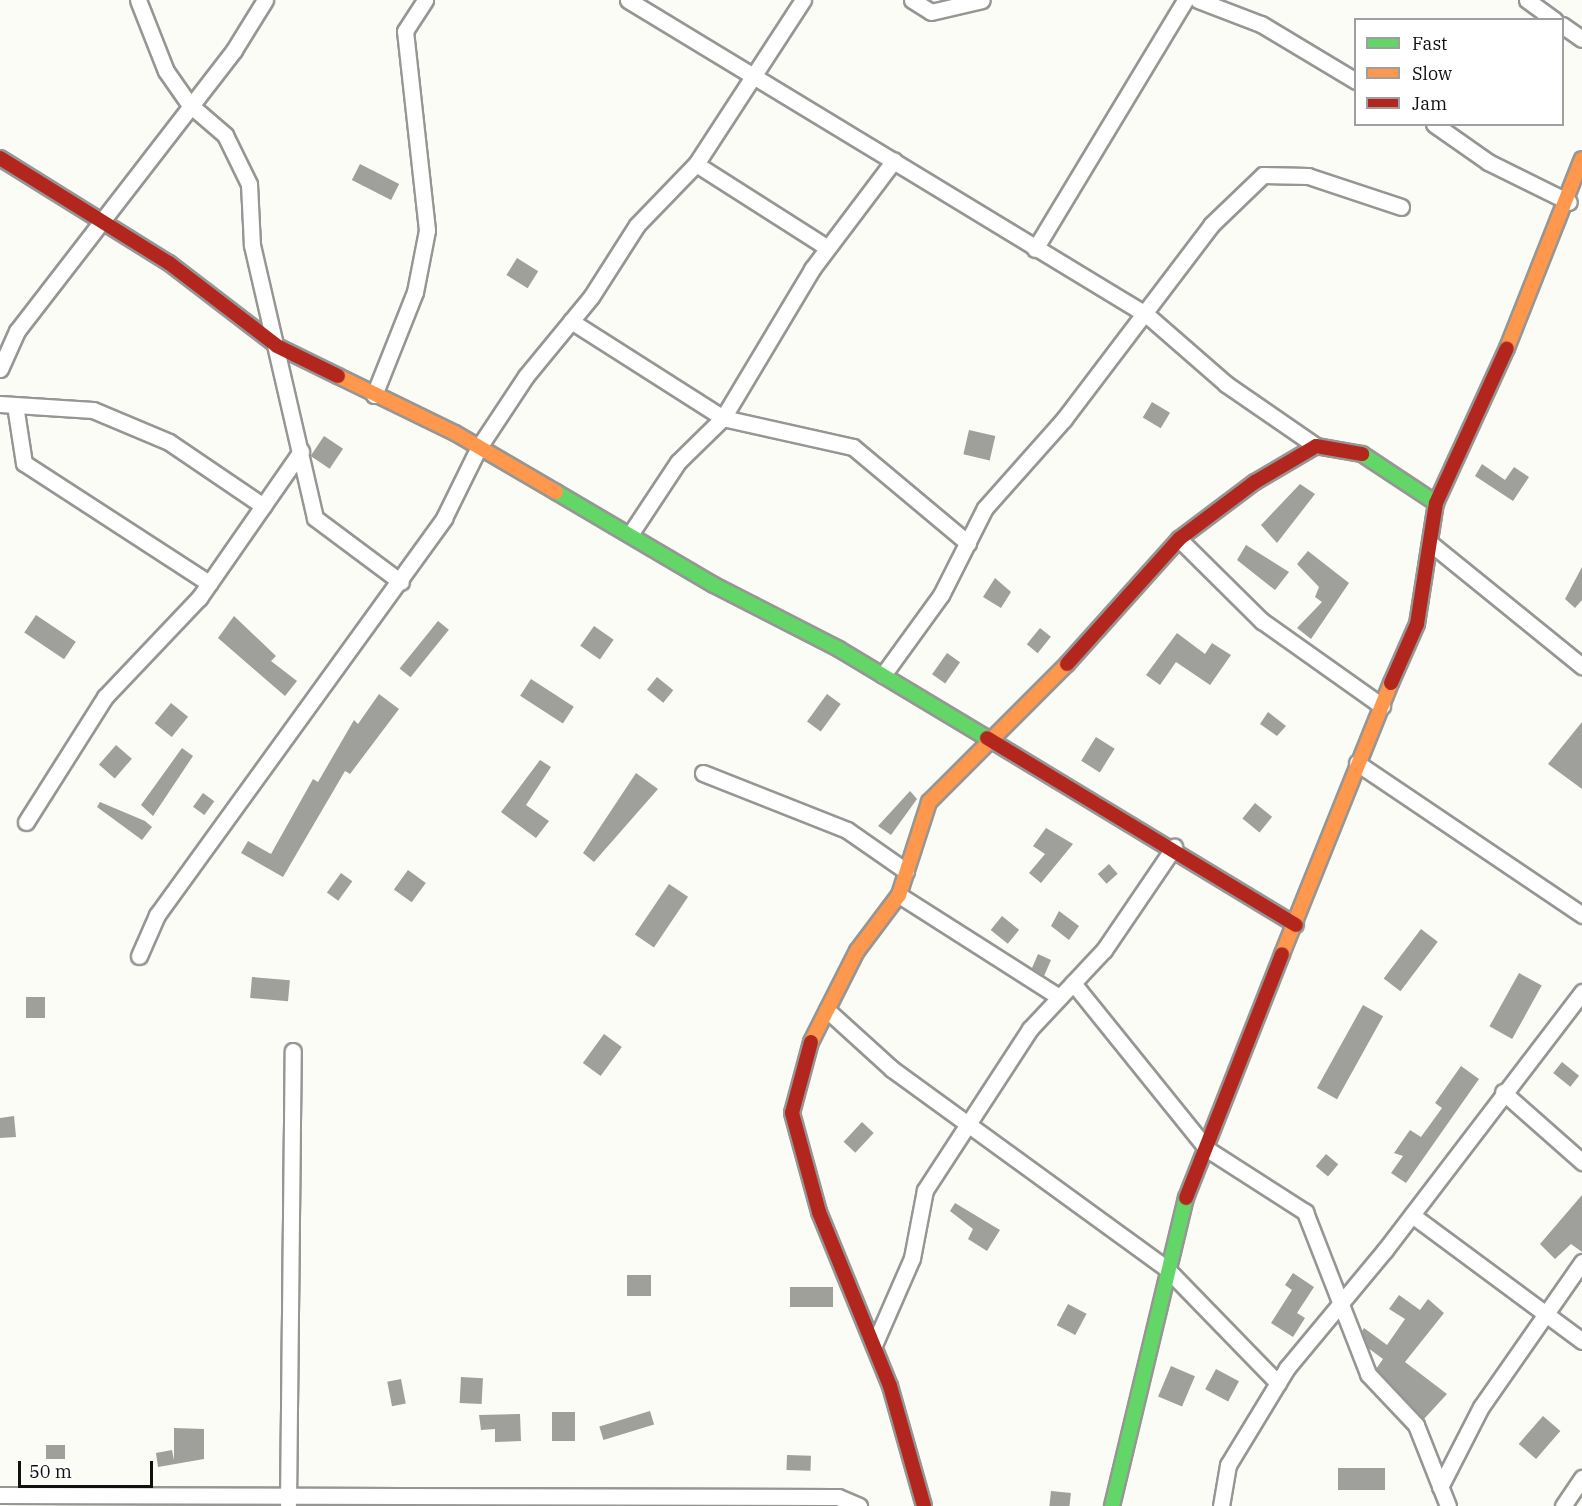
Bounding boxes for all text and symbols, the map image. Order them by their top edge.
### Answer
legend [1354,18,1564,126]
text: Fast [1412,32,1447,55]
text: Slow [1412,62,1452,85]
text: Jam [1412,92,1447,115]
scale bar [21,1449,156,1487]
text: 50 m [29,1460,72,1483]

